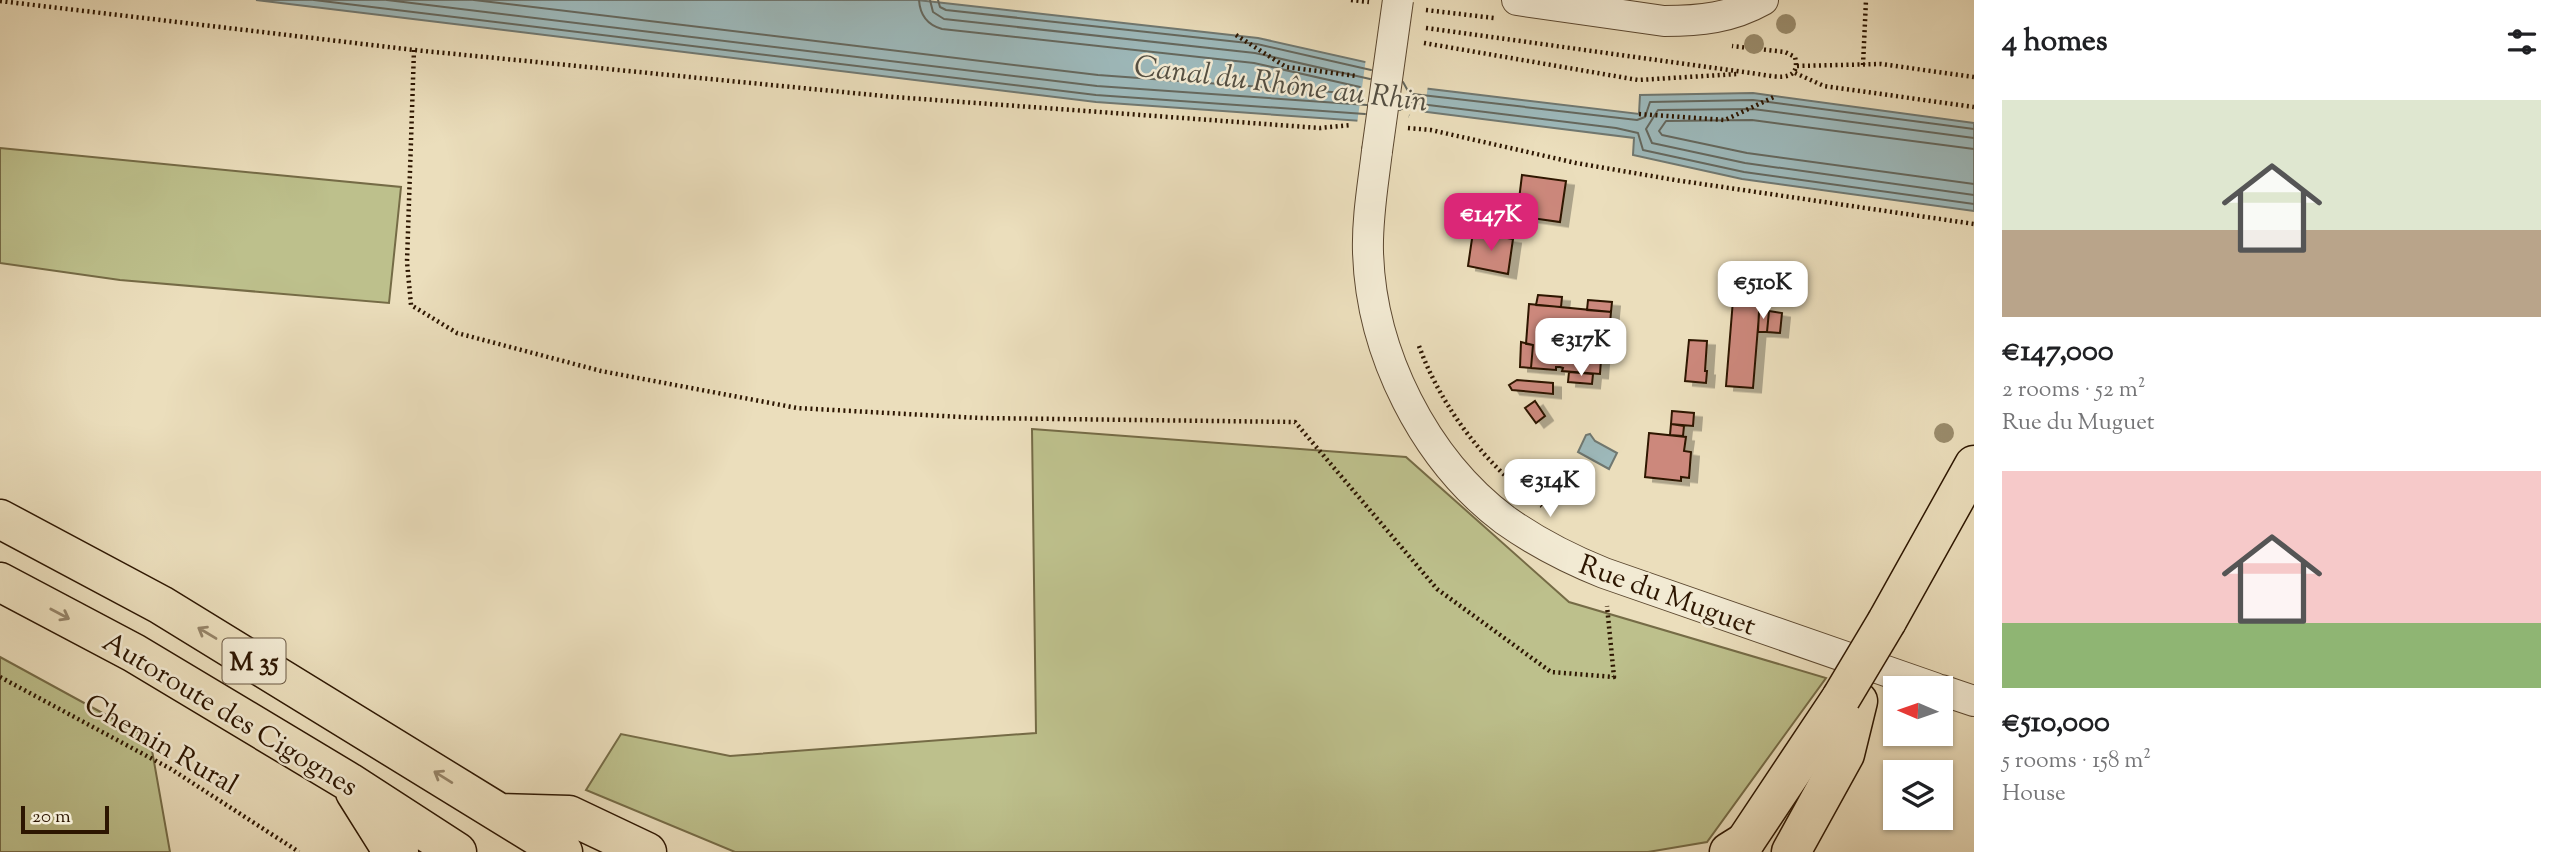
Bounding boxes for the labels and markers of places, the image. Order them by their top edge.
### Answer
pin: €147K [1442,194,1540,253]
pin: €510K [1714,262,1812,321]
pin: €317K [1532,318,1630,378]
pin: €314K [1501,460,1599,519]

